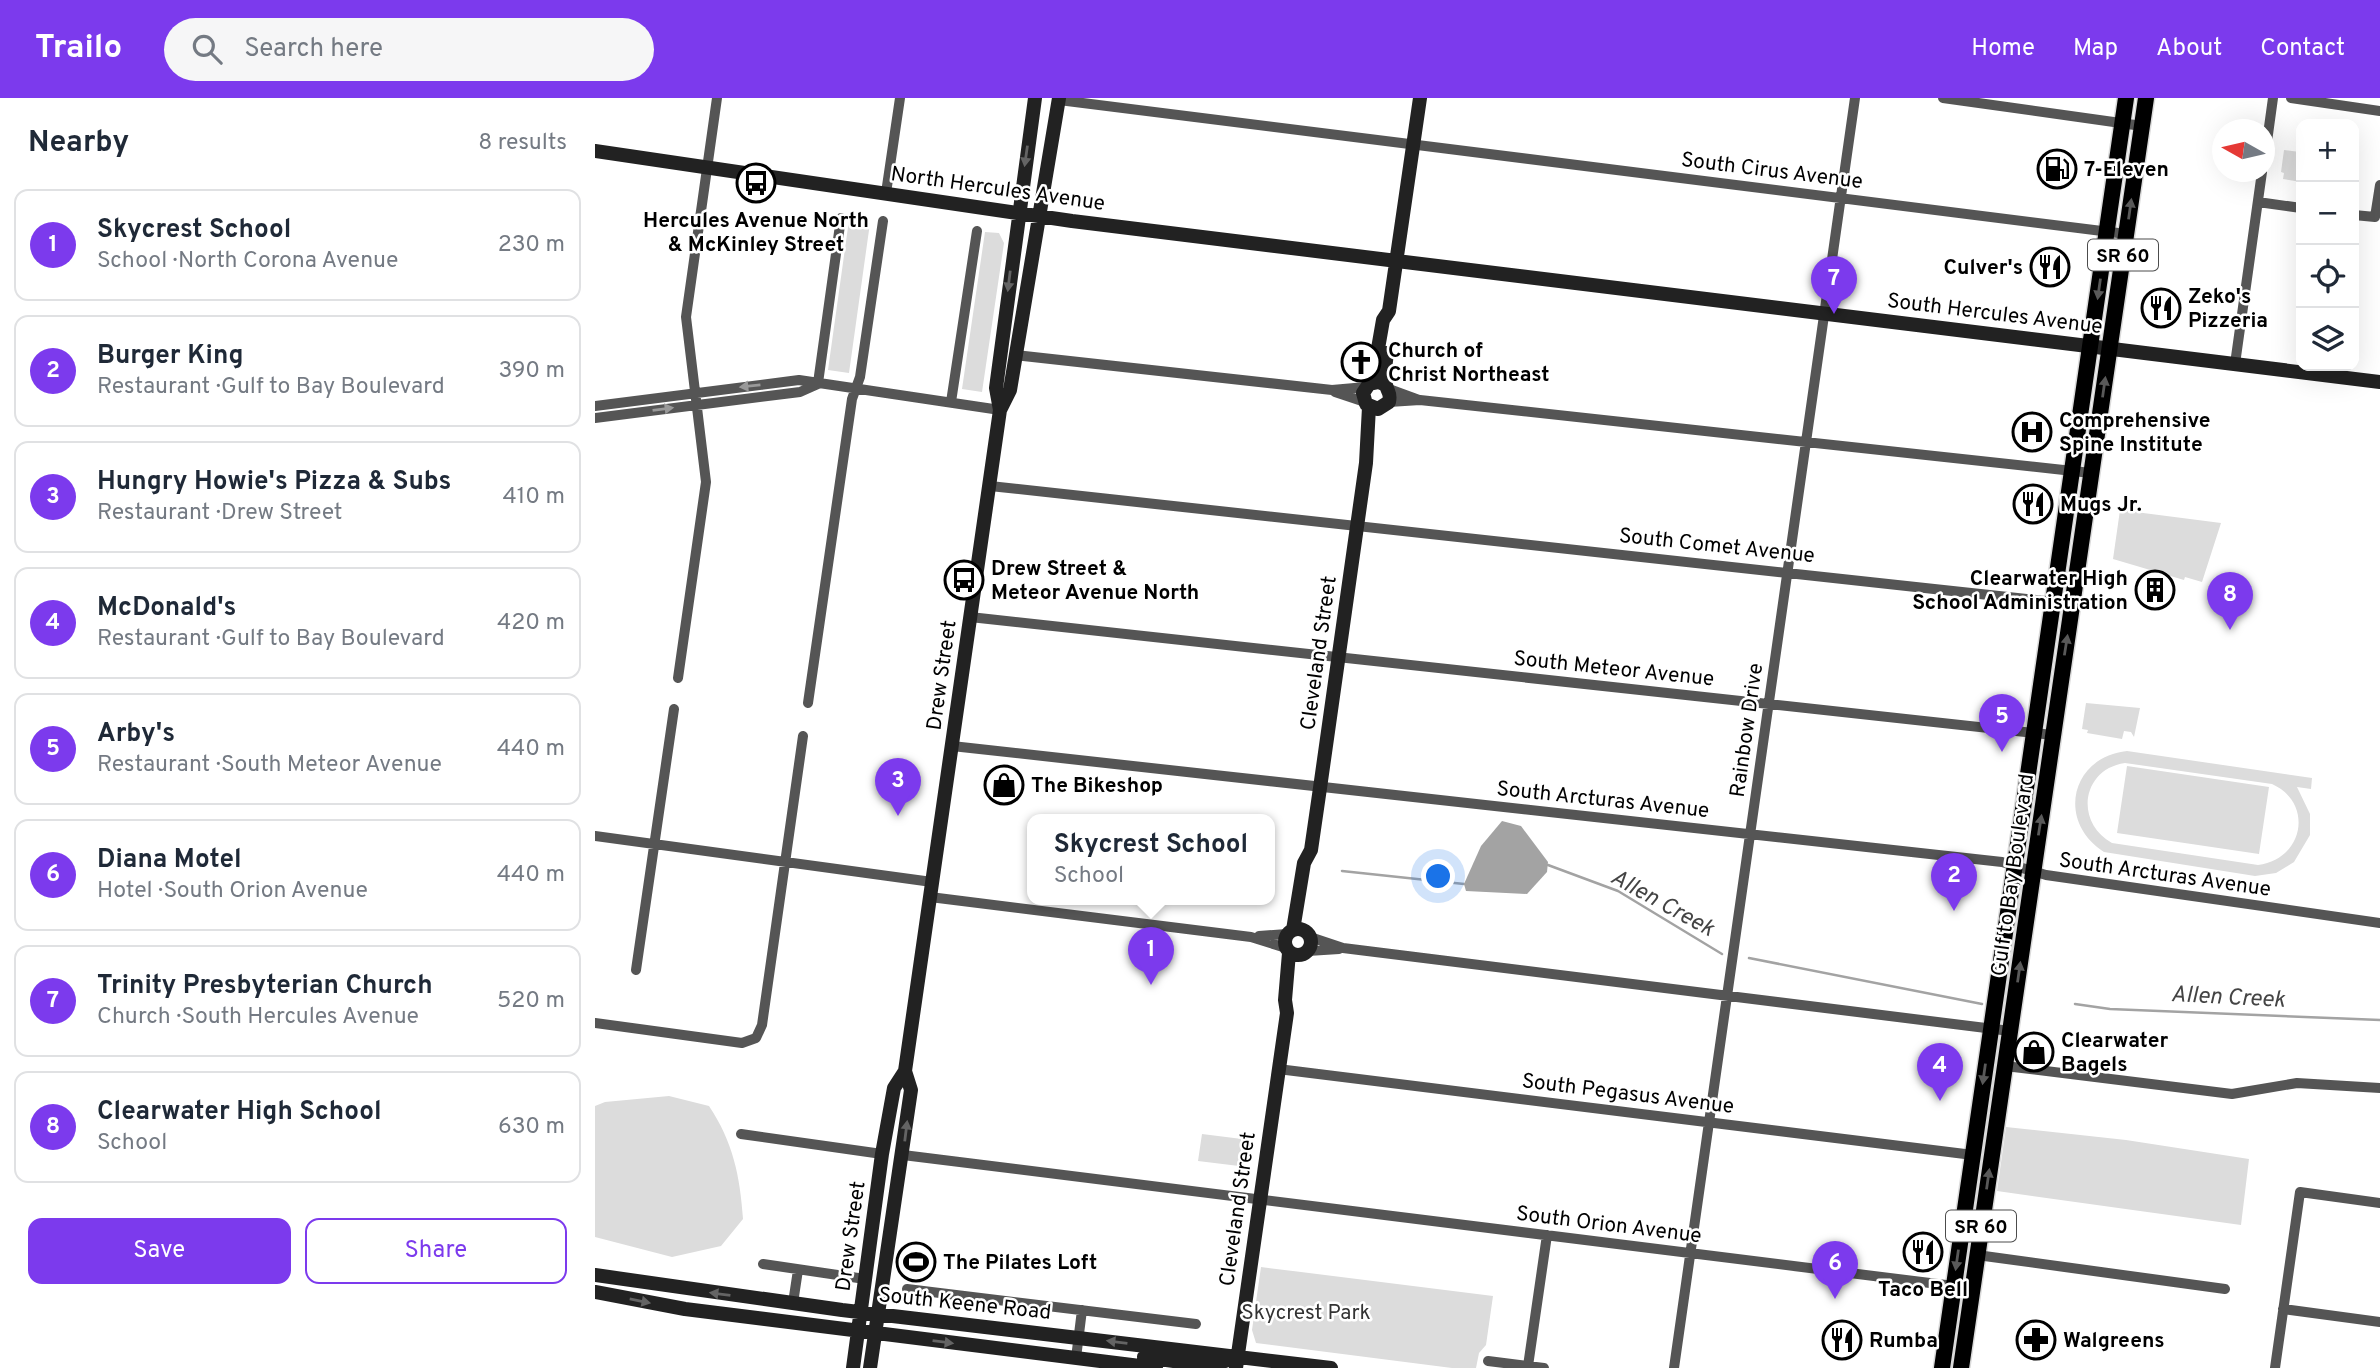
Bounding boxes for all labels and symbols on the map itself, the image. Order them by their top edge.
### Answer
north arrow [2212,119,2275,182]
one-way arrow [1021,145,1032,167]
street label: South Cirus Avenue [1679,147,1864,196]
fuel station icon: 7-Eleven [2036,148,2078,190]
place label: 7-Eleven [2084,157,2169,184]
street label: North Hercules Avenue [889,161,1107,218]
bus stop icon: Hercules Avenue North & McKinley Street [735,162,777,204]
one-way arrow [2125,197,2136,219]
place label: Hercules Avenue North & McKinley Street [643,208,869,259]
road number: SR 60 [2088,239,2158,270]
restaurant icon: Culver's [2029,246,2071,288]
place label: Culver's [1944,255,2023,282]
pin: 7 [1811,256,1857,314]
one-way arrow [1004,270,1015,292]
one-way arrow [2093,278,2104,300]
place label: Zeko's Pizzeria [2188,284,2268,335]
restaurant icon: Zeko's Pizzeria [2140,287,2182,329]
street label: South Hercules Avenue [1886,288,2104,341]
place label: Church of Christ Northeast [1388,338,1550,389]
church icon: Church of Christ Northeast [1340,341,1382,383]
one-way arrow [2098,375,2109,397]
one-way arrow [739,381,761,392]
one-way arrow [652,404,674,415]
place label: Comprehensive Spine Institute [2059,408,2211,459]
hospital icon: Comprehensive Spine Institute [2011,411,2053,453]
restaurant icon: Mugs Jr. [2012,483,2054,525]
place label: Mugs Jr. [2060,492,2142,519]
street label: South Comet Avenue [1618,523,1816,570]
place label: Drew Street & Meteor Avenue North [991,556,1199,607]
bus stop icon: Drew Street & Meteor Avenue North [943,559,985,601]
place label: Clearwater High School Administration [1912,566,2128,617]
building icon: Clearwater High School Administration [2134,569,2176,611]
pin: 8 [2207,572,2253,630]
street label: Cleveland Street [1295,574,1344,732]
street label: Drew Street [921,618,964,732]
one-way arrow [2061,634,2072,656]
street label: South Meteor Avenue [1512,646,1715,693]
street label: Rainbow Drive [1725,661,1770,799]
pin: 5 [1979,694,2025,752]
pin: 3 [875,758,921,816]
shop icon: The Bikeshop [983,764,1025,806]
street label: Gulf to Bay Boulevard [1986,772,2041,978]
place label: The Bikeshop [1031,773,1163,800]
street label: South Arcturas Avenue [1495,776,1711,825]
one-way arrow [2035,814,2046,836]
street label: South Arcturas Avenue [2057,847,2272,904]
pin: 2 [1931,853,1977,911]
your location [1421,859,1455,893]
water label: Allen Creek [1605,864,1719,945]
pin: 1 [1128,927,1174,985]
one-way arrow [2013,961,2024,983]
water label: Allen Creek [2170,981,2286,1016]
place label: Clearwater Bagels [2061,1028,2168,1079]
shop icon: Clearwater Bagels [2013,1031,2055,1073]
pin: 4 [1917,1043,1963,1101]
one-way arrow [1979,1063,1990,1085]
street label: South Pegasus Avenue [1520,1068,1735,1121]
one-way arrow [900,1120,911,1142]
street label: Cleveland Street [1214,1130,1263,1288]
one-way arrow [1983,1168,1994,1190]
street label: Drew Street [830,1179,873,1293]
street label: South Orion Avenue [1515,1201,1703,1250]
road number: SR 60 [1946,1210,2016,1242]
restaurant icon: Taco Bell [1902,1231,1944,1273]
sports icon: The Pilates Loft [895,1241,937,1283]
pin: 6 [1812,1241,1858,1299]
one-way arrow [1952,1249,1963,1271]
place label: The Pilates Loft [943,1250,1097,1277]
place label: Taco Bell [1878,1277,1968,1304]
street label: South Keene Road [877,1282,1053,1327]
one-way arrow [709,1289,731,1300]
one-way arrow [629,1295,651,1306]
park label: Skycrest Park [1241,1300,1371,1327]
restaurant icon: Rumba [1821,1319,1863,1361]
pharmacy icon: Walgreens [2015,1319,2057,1361]
place label: Rumba [1869,1328,1938,1355]
place label: Walgreens [2063,1328,2165,1355]
one-way arrow [933,1336,955,1347]
one-way arrow [1106,1336,1128,1347]

